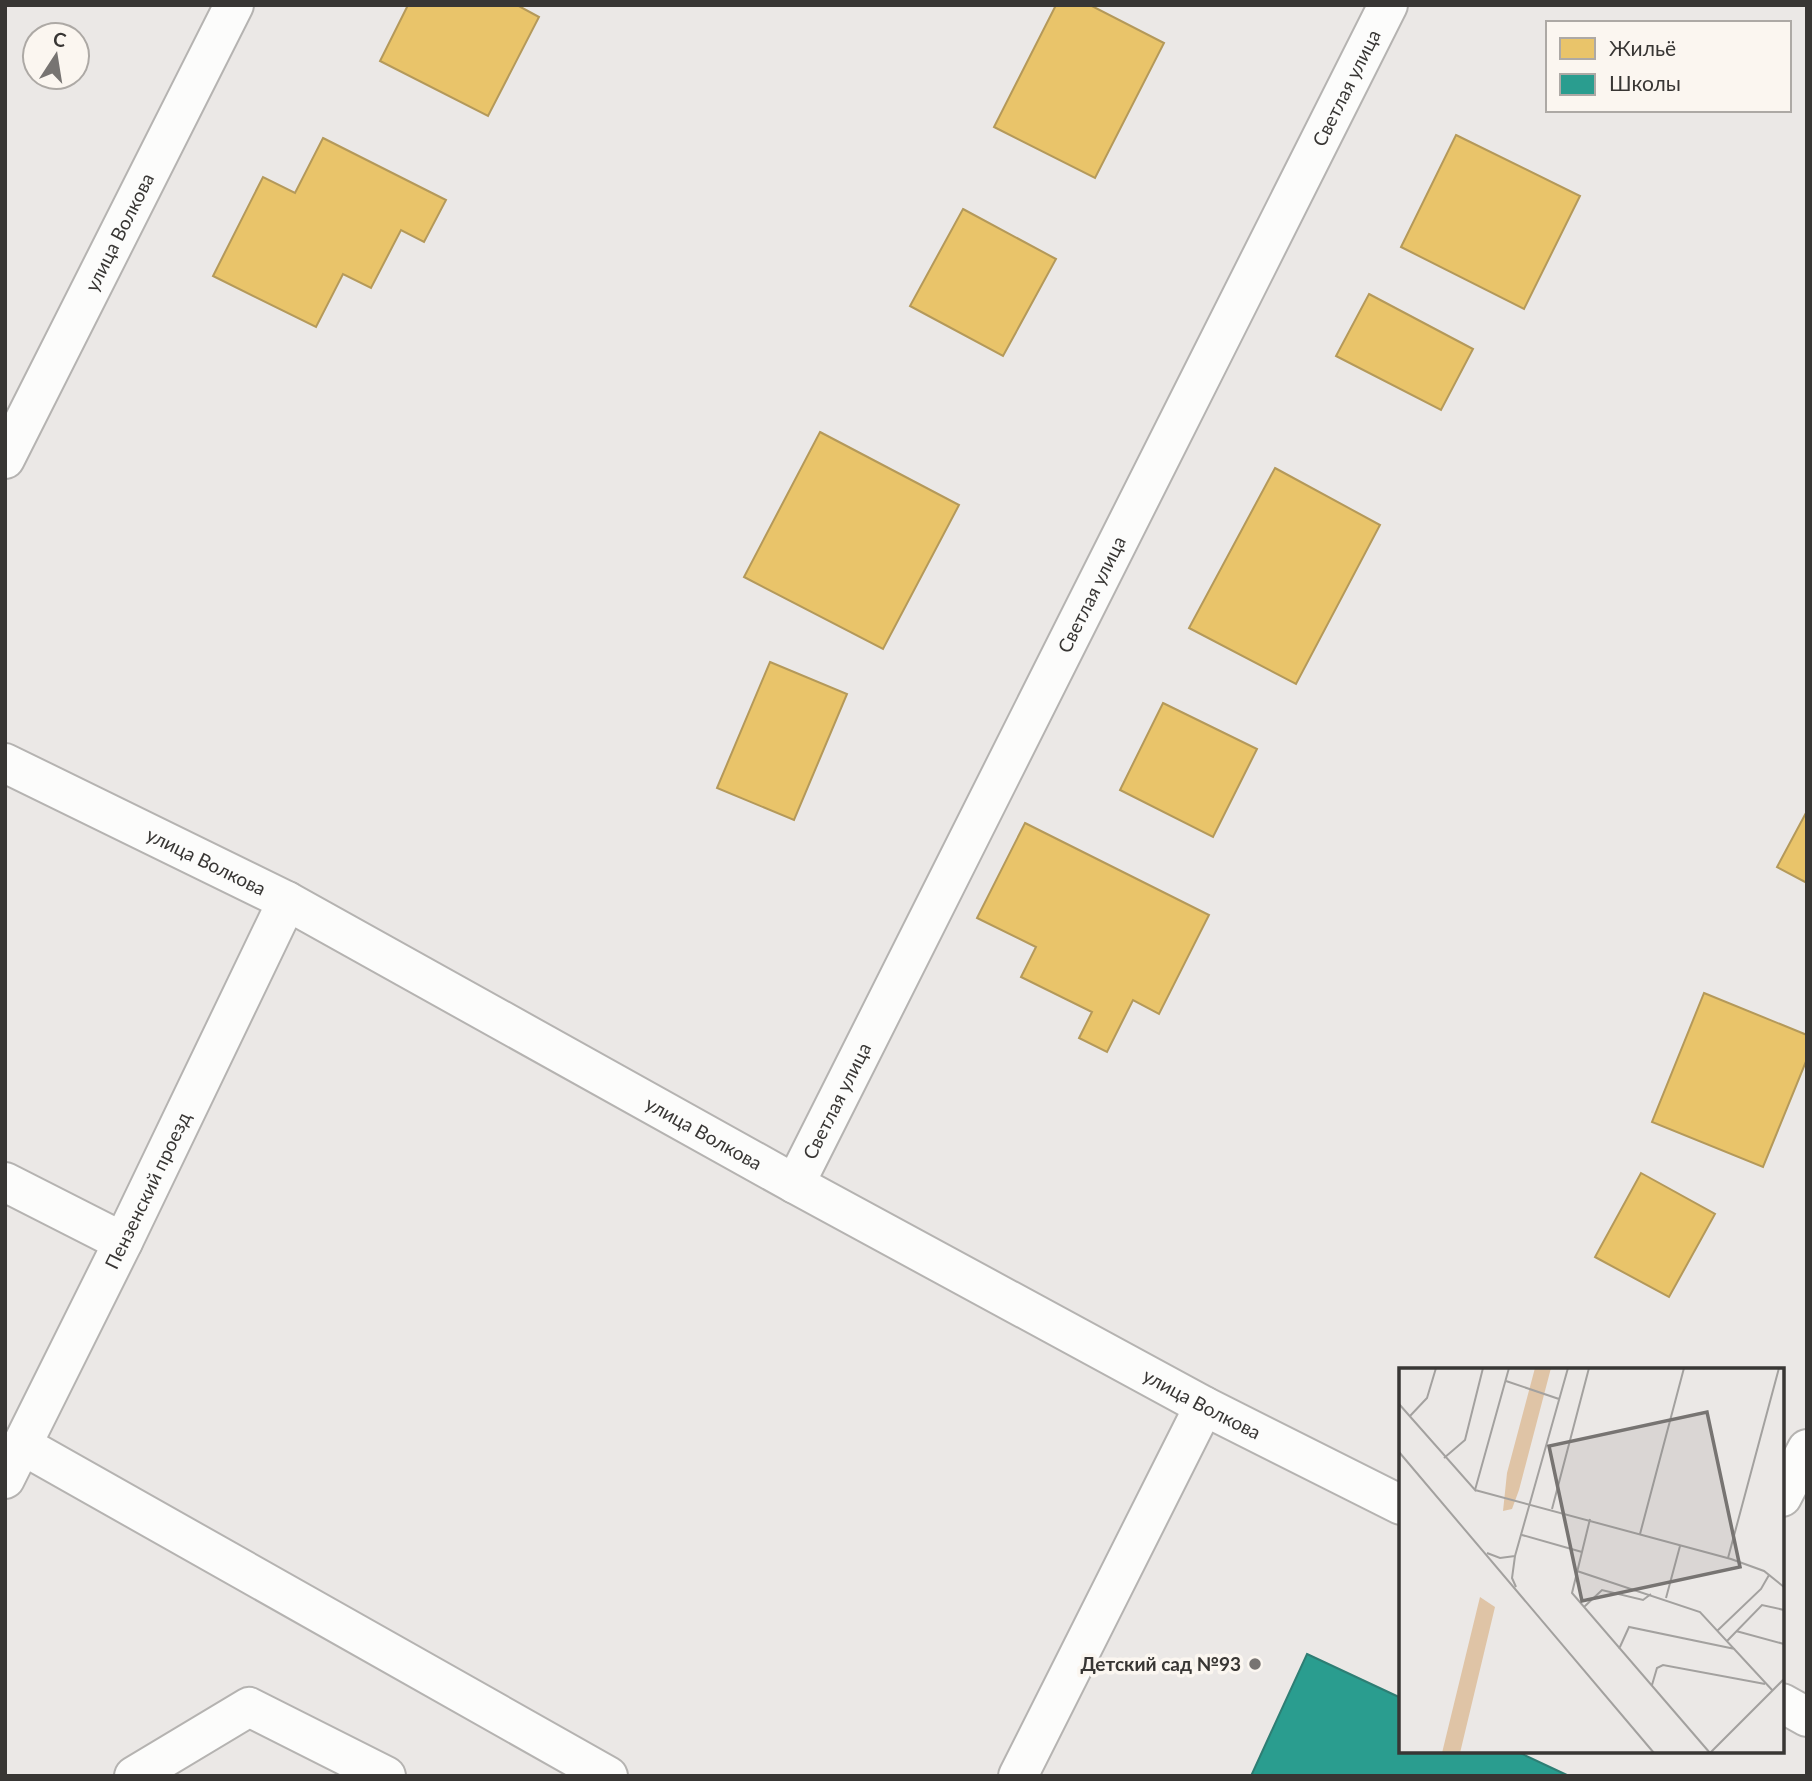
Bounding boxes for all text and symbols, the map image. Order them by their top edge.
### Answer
north arrow [21,21,91,91]
legend [1546,21,1791,112]
text: С [51,26,69,52]
street label: Светлая улица [1307,26,1385,150]
text: Жильё [1609,35,1676,60]
text: Школы [1609,70,1681,95]
street label: улица Волкова [79,169,158,295]
street label: Светлая улица [1052,532,1130,656]
street label: улица Волкова [143,822,270,900]
street label: Светлая улица [797,1039,875,1163]
street label: улица Волкова [642,1091,766,1174]
street label: Пензенский проезд [99,1108,195,1273]
street label: улица Волкова [1139,1363,1265,1444]
inset map [1399,1368,1784,1753]
place label: Детский сад №93 [1080,1652,1241,1675]
marker: Детский сад №93 [1247,1656,1263,1672]

